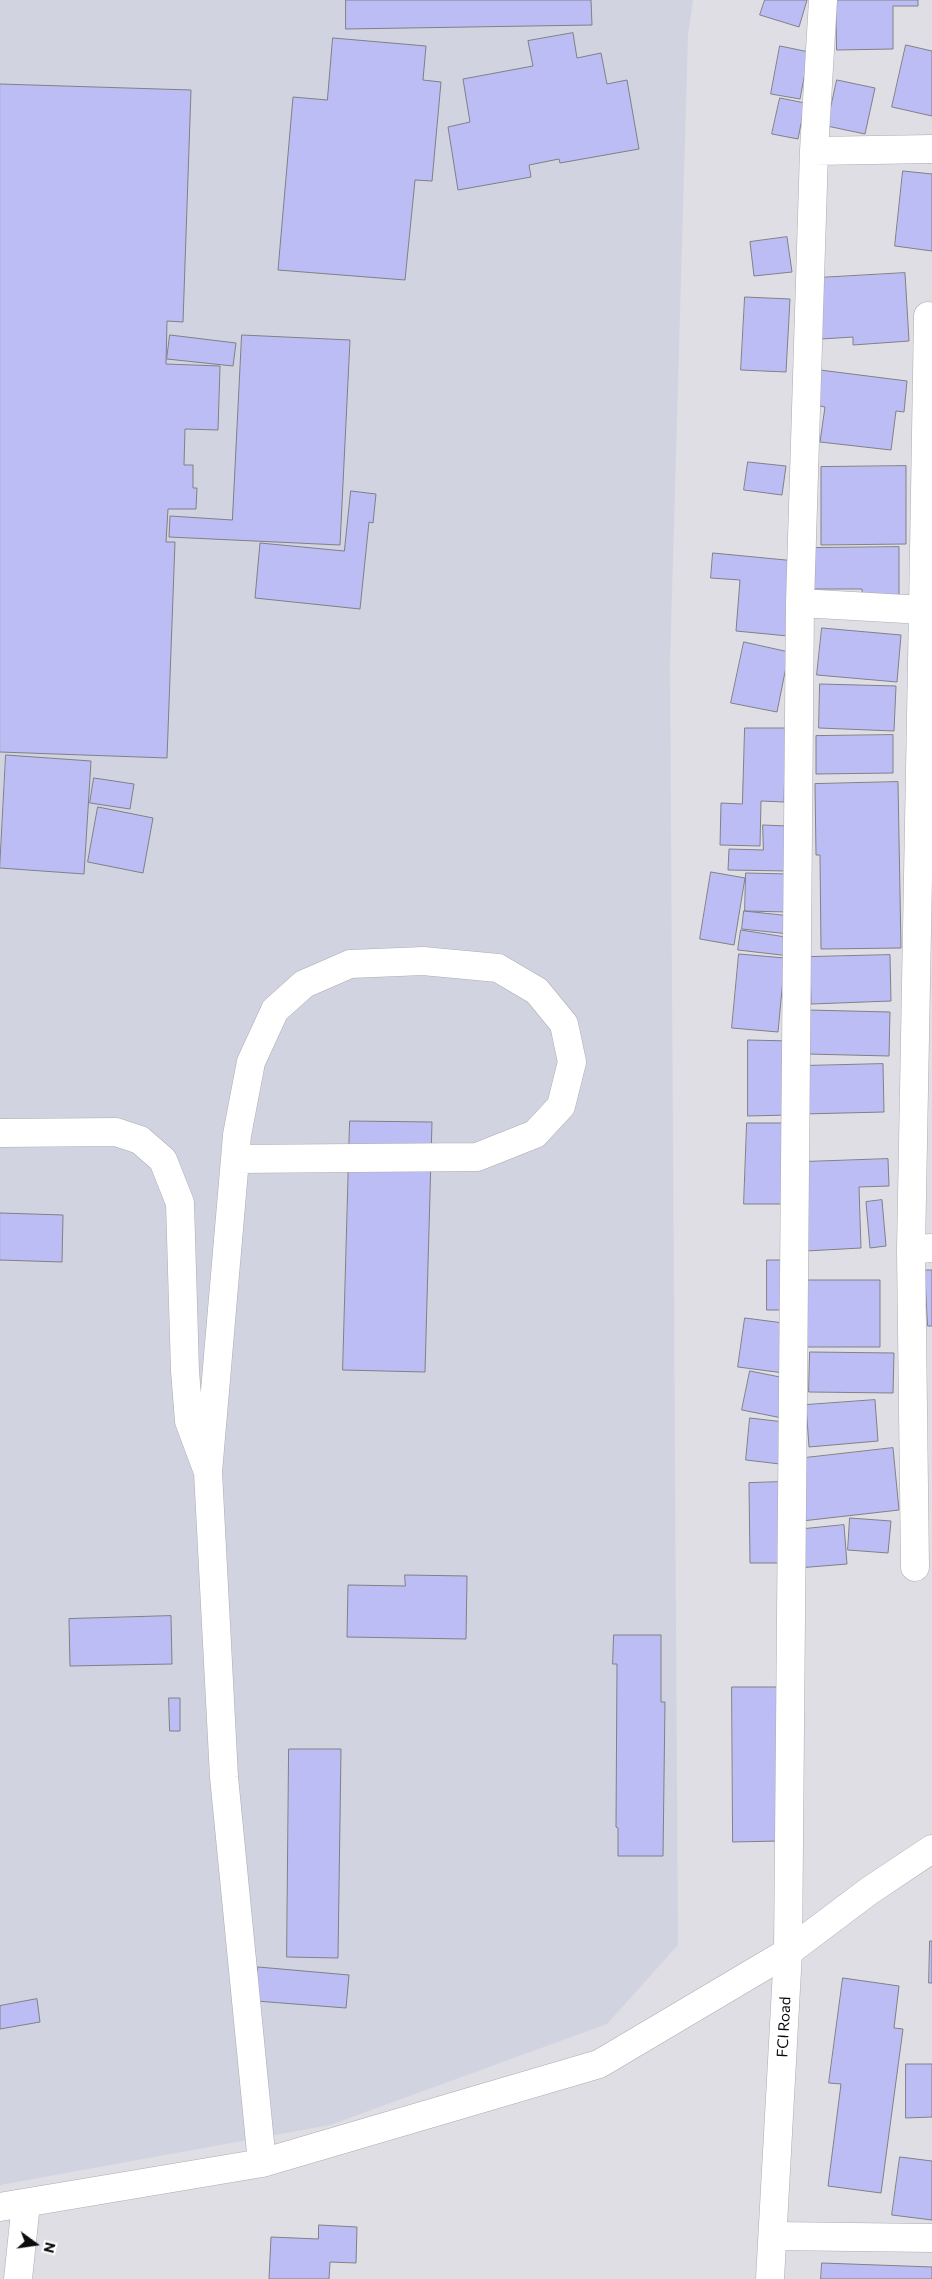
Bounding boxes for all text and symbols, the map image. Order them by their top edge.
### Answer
street label: FCI Road [773,1996,795,2058]
north arrow [10,2219,60,2269]
text: N [41,2241,60,2255]

